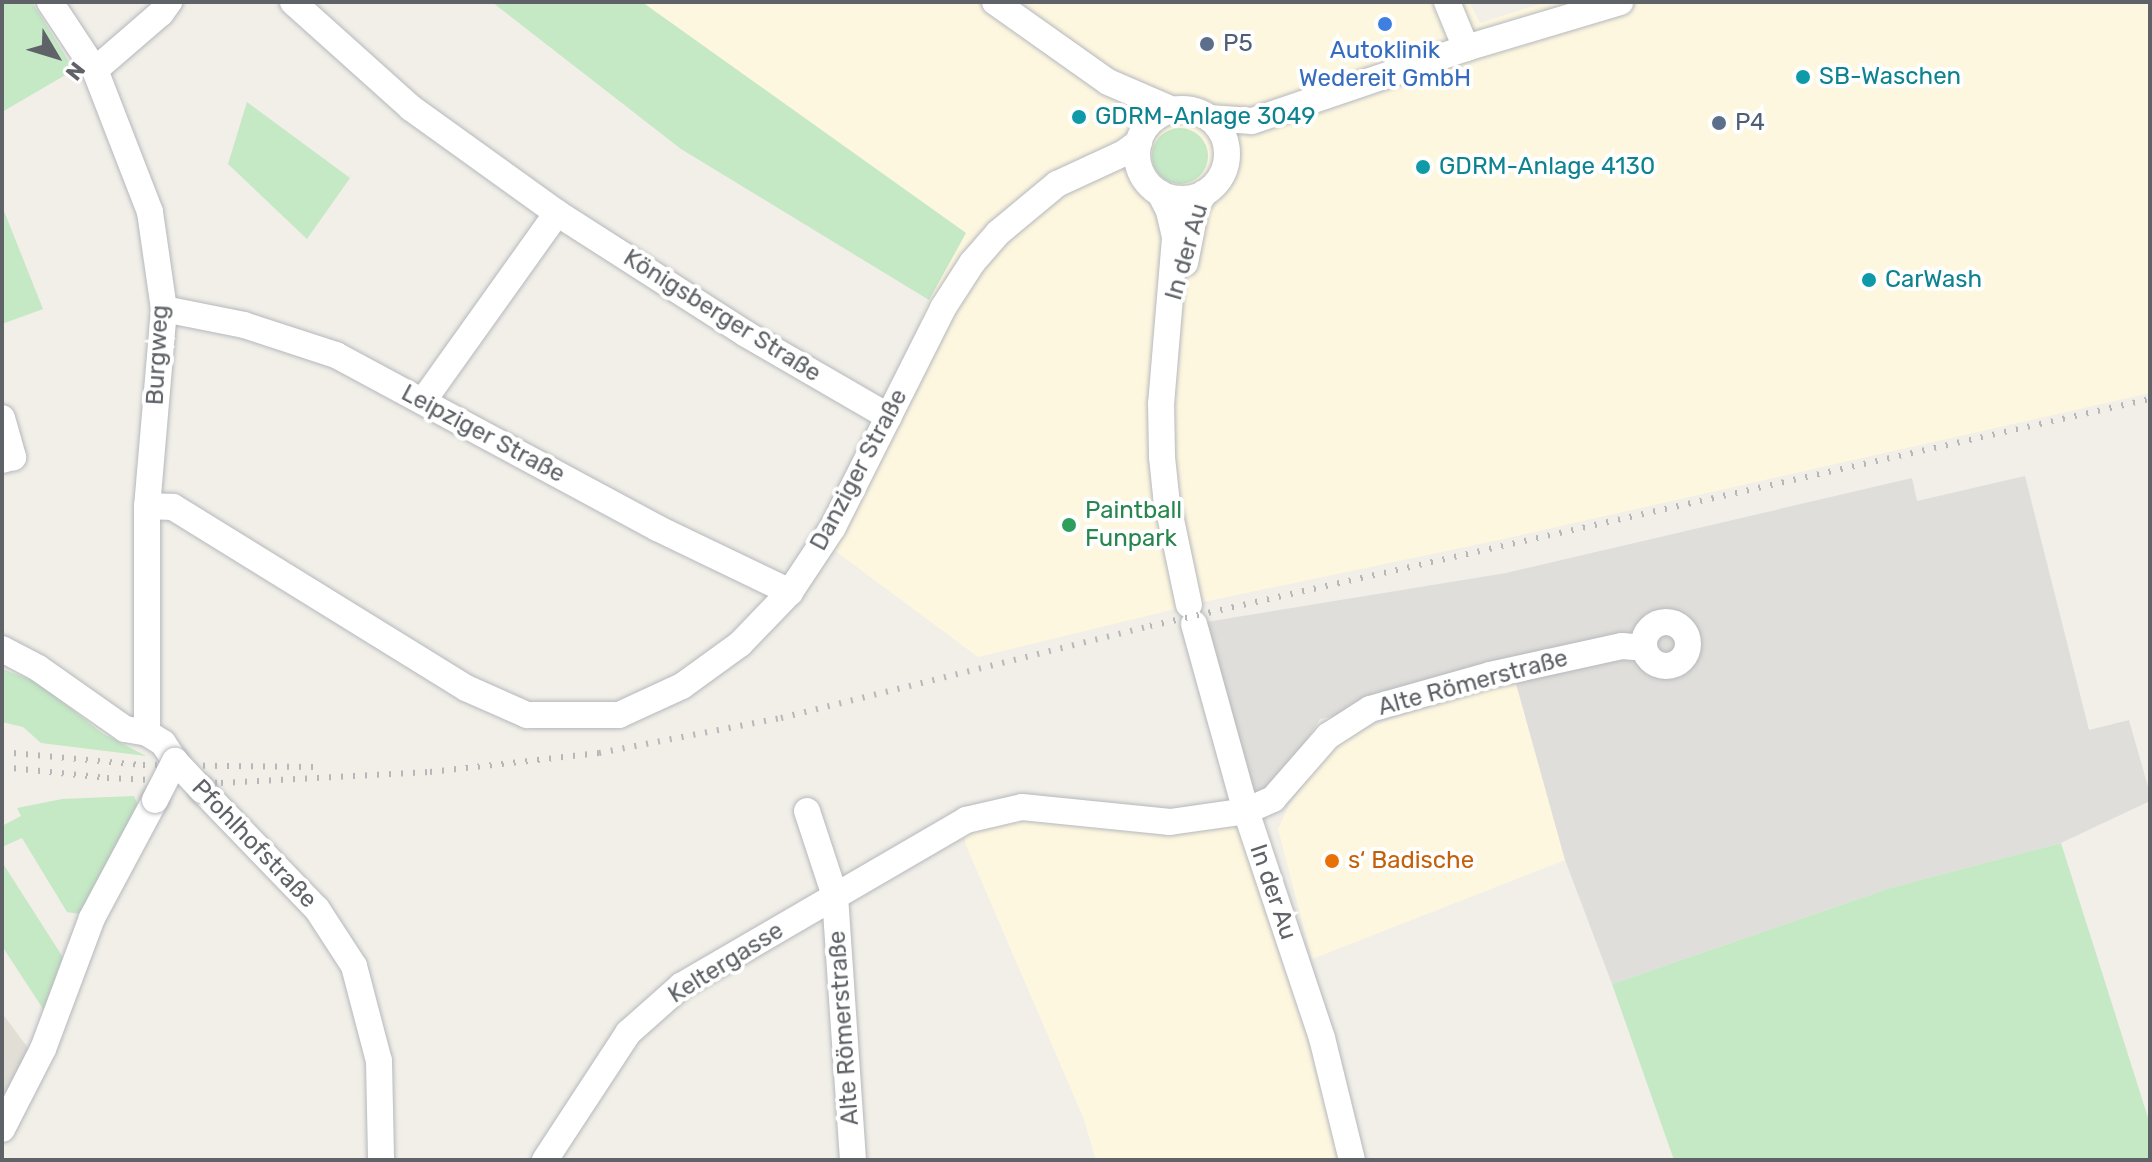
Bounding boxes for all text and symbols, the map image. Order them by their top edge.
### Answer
marker: Autoklinik Wedereit GmbH [1376,15,1394,33]
north arrow [16,16,96,96]
place label: P5 [1223,30,1253,58]
marker: P5 [1198,35,1216,53]
place label: Autoklinik Wedereit GmbH [1299,37,1471,93]
text: N [60,57,91,86]
place label: SB-Waschen [1819,63,1961,91]
marker: SB-Waschen [1794,68,1812,86]
place label: GDRM-Anlage 3049 [1095,103,1315,131]
marker: GDRM-Anlage 3049 [1070,108,1088,126]
place label: P4 [1735,109,1765,137]
marker: P4 [1710,114,1728,132]
place label: GDRM-Anlage 4130 [1439,153,1655,181]
marker: GDRM-Anlage 4130 [1414,158,1432,176]
street label: In der Au [1159,200,1215,304]
street label: Königsberger Straße [618,243,826,389]
place label: CarWash [1885,266,1982,294]
marker: CarWash [1860,271,1878,289]
street label: Burgweg [141,304,175,406]
street label: Leipziger Straße [396,379,570,489]
street label: Danziger Straße [804,384,914,556]
place label: Paintball Funpark [1085,497,1182,553]
marker: Paintball Funpark [1060,516,1078,534]
street label: Alte Römerstraße [1375,644,1571,722]
street label: Pfohlhofstraße [185,774,323,914]
street label: In der Au [1243,840,1303,944]
place label: s‘ Badische [1348,847,1474,875]
marker: s‘ Badische [1323,852,1341,870]
street label: Keltergasse [663,916,789,1010]
street label: Alte Römerstraße [823,930,865,1126]

